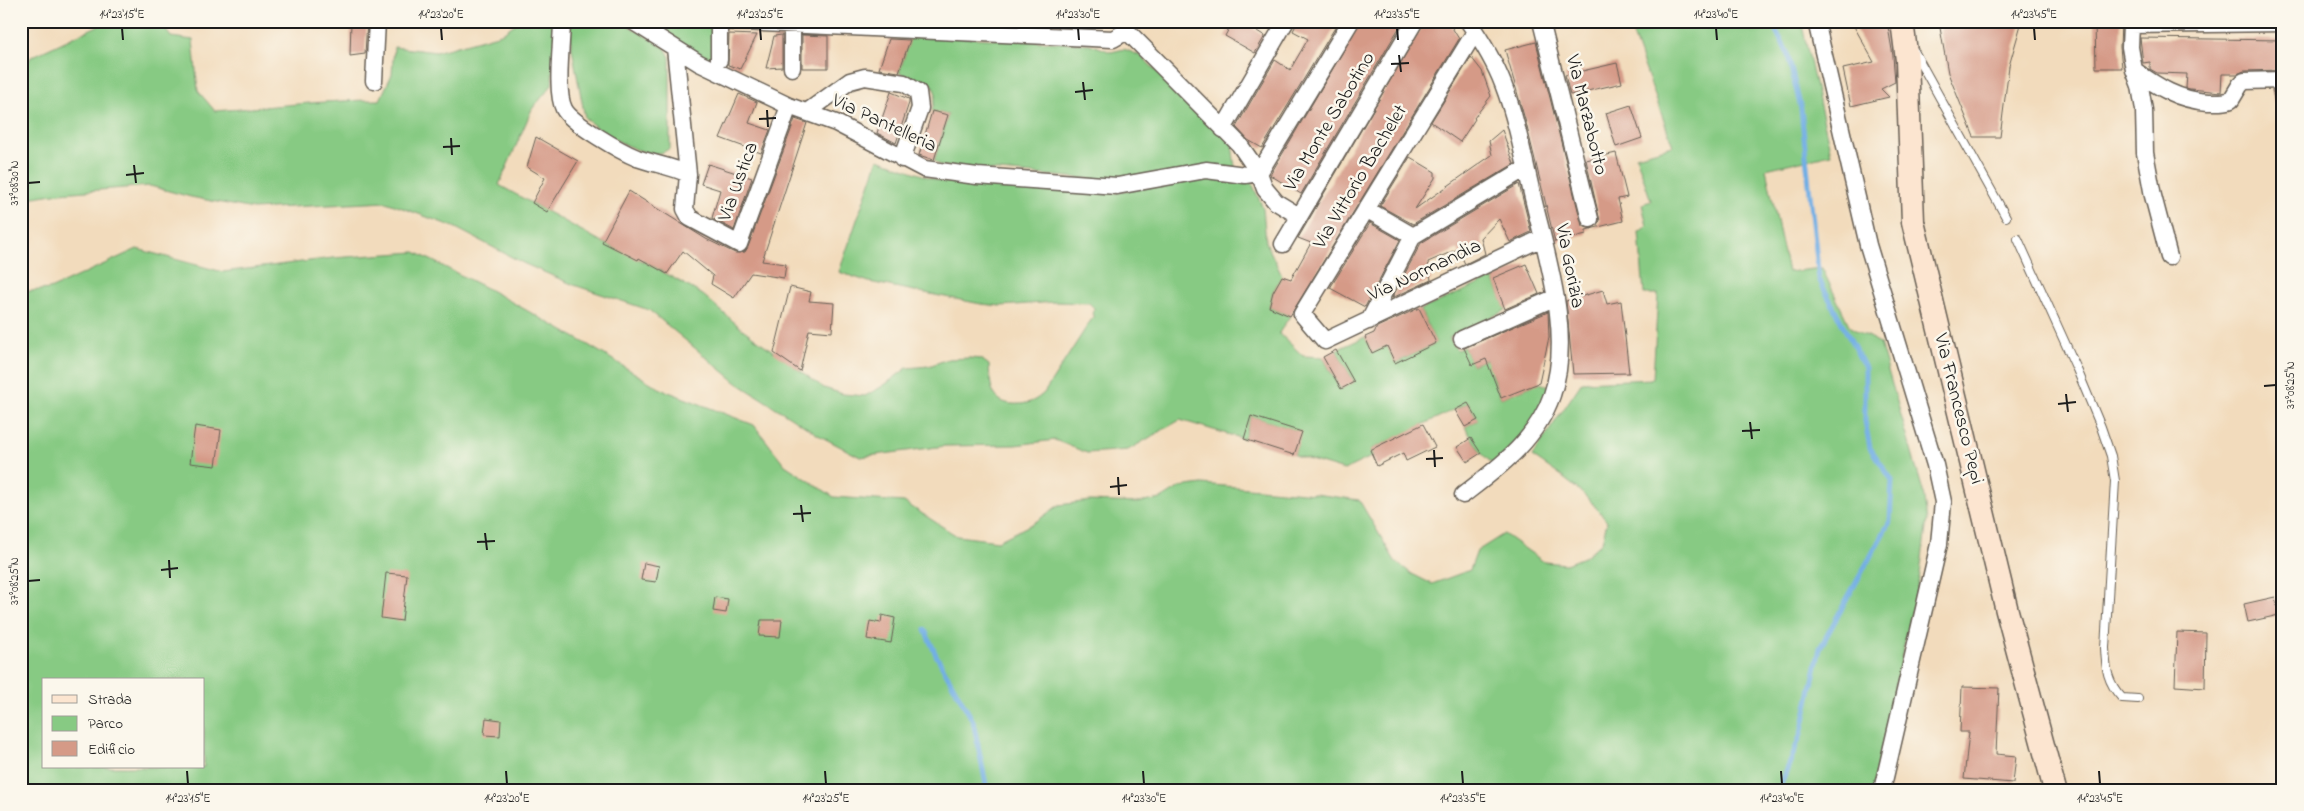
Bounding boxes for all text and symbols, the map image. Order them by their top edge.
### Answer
text: 14°23'15"E [100,6,144,24]
text: 14°23'20"E [418,6,464,24]
text: 14°23'25"E [736,6,784,24]
text: 14°23'30"E [1056,6,1100,24]
text: 14°23'35"E [1374,6,1420,24]
text: 14°23'40"E [1694,6,1738,24]
text: 14°23'45"E [2011,6,2057,24]
street label: Via Monte Sabotino [1276,47,1383,198]
street label: Via Marzabotto [1557,51,1615,178]
street label: Via Pantelleria [826,87,941,161]
street label: Via Vittorio Bachelet [1306,99,1416,255]
street label: Via Ustica [711,138,767,227]
text: 37°08'30"N [6,160,24,206]
street label: Via Gorizia [1546,220,1591,311]
street label: Via Normandia [1363,232,1486,310]
street label: Via Francesco Pepi [1925,330,1991,487]
text: 37°08'25"N [2282,361,2300,409]
text: 37°08'25"N [6,557,24,605]
legend [42,678,205,768]
text: Strada [88,689,132,711]
text: Parco [88,713,123,735]
text: Edificio [88,739,135,761]
text: 14°23'15"E [166,790,210,808]
text: 14°23'20"E [484,790,530,808]
text: 14°23'25"E [802,790,850,808]
text: 14°23'30"E [1122,790,1166,808]
text: 14°23'35"E [1440,790,1486,808]
text: 14°23'40"E [1760,790,1804,808]
text: 14°23'45"E [2077,790,2123,808]

